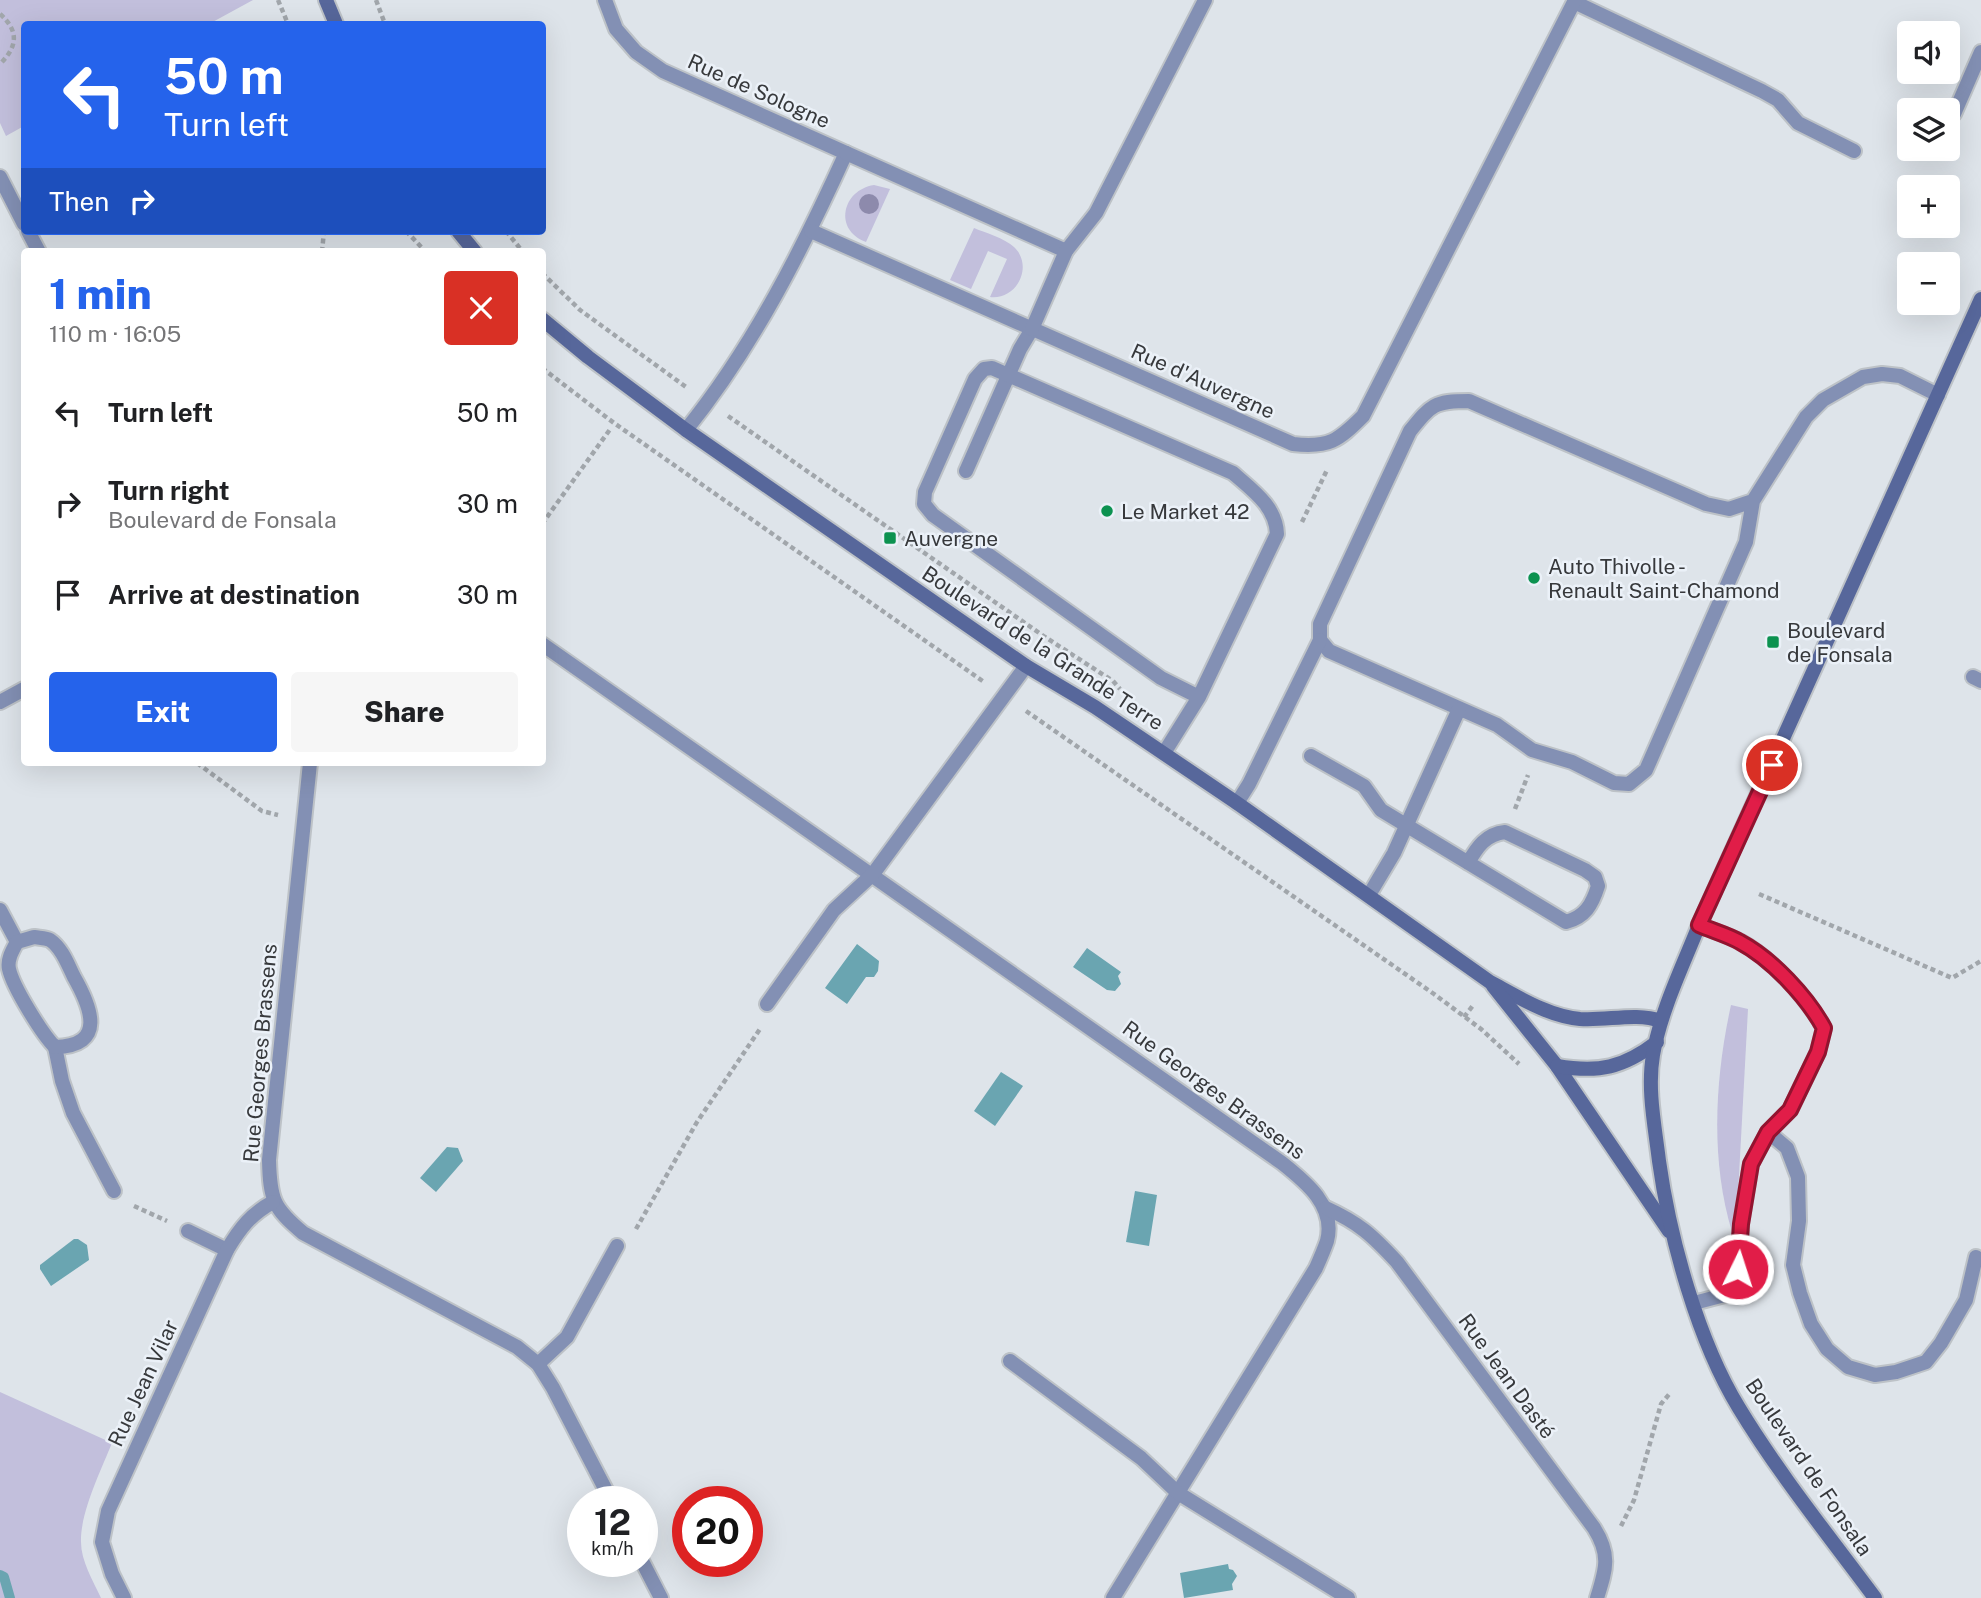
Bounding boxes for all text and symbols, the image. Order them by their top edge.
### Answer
map controls [1897,21,1960,315]
button: sound [1897,21,1960,84]
text: 50 m [164,47,284,105]
street label: Rue de Sologne [684,48,834,134]
icon: left [49,49,140,140]
button: layers [1897,98,1960,161]
text: Turn left [164,106,289,143]
button: + [1897,175,1960,238]
icon: right [123,182,161,220]
text: Then [49,186,109,217]
button: − [1897,252,1960,315]
text: 1 min [49,269,152,318]
button: close [444,271,518,345]
text: 110 m · 16:05 [49,320,181,347]
street label: Rue d'Auvergne [1127,338,1279,424]
icon: left [49,394,87,432]
text: Turn left [108,397,213,428]
text: 50 m [457,397,518,428]
text: Turn right [108,475,230,506]
icon: right [49,485,87,523]
text: 30 m [457,488,518,519]
place label: Le Market 42 [1121,499,1250,524]
marker: Le Market 42 [1099,503,1115,519]
text: Boulevard de Fonsala [108,506,337,533]
place label: Auvergne [904,526,998,551]
marker: Auvergne [882,530,898,546]
place label: Auto Thivolle - Renault Saint-Chamond [1548,554,1780,603]
street label: Boulevard de la Grande Terre [918,560,1168,736]
marker: Auto Thivolle - Renault Saint-Chamond [1526,570,1542,586]
icon: arrive [49,576,87,614]
text: Arrive at destination [108,579,360,610]
text: 30 m [457,579,518,610]
place label: Boulevard de Fonsala [1787,618,1893,667]
marker: Boulevard de Fonsala [1765,634,1781,650]
button: Exit [49,672,277,752]
button: Share [291,672,518,752]
pin [1742,735,1802,795]
icon: arrive [1753,746,1791,784]
street label: Rue Georges Brassens [238,943,282,1163]
street label: Rue Georges Brassens [1118,1015,1310,1165]
position arrow [1701,1232,1775,1306]
street label: Rue Jean Dasté [1453,1309,1561,1443]
street label: Rue Jean Vilar [103,1316,183,1450]
street label: Boulevard de Fonsala [1740,1373,1878,1561]
speed limit sign: 20 [672,1486,763,1577]
text: 12 [594,1502,631,1543]
text: km/h [591,1538,634,1559]

